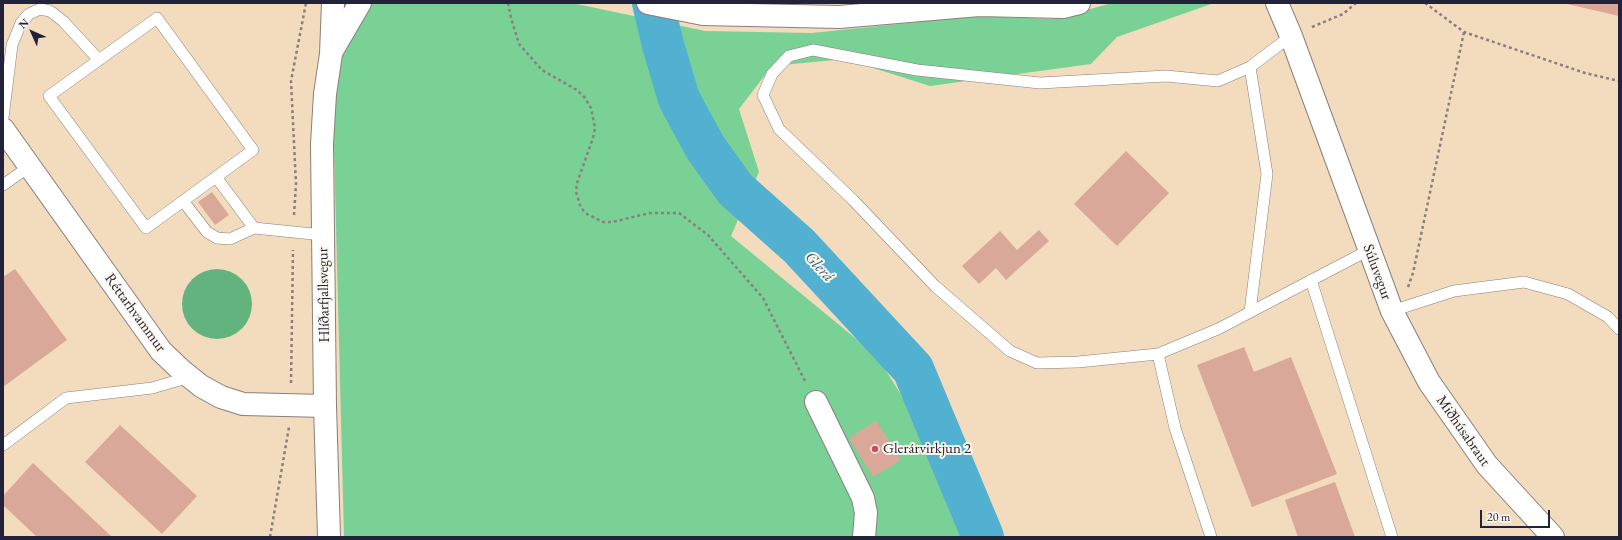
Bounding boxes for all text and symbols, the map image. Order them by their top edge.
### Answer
north arrow [12,12,52,52]
text: N [15,15,32,32]
street label: Súluvegur [1359,242,1395,302]
street label: Hlíðarfjallsvegur [314,247,334,343]
water label: Glerá [800,248,838,286]
street label: Réttarhvammur [100,270,170,356]
street label: Miðhúsabraut [1432,392,1494,470]
place label: Glerárvirkjun 2 [883,440,971,458]
marker: Glerárvirkjun 2 [870,444,880,454]
scale bar [1482,502,1552,528]
text: 20 m [1487,509,1510,525]

